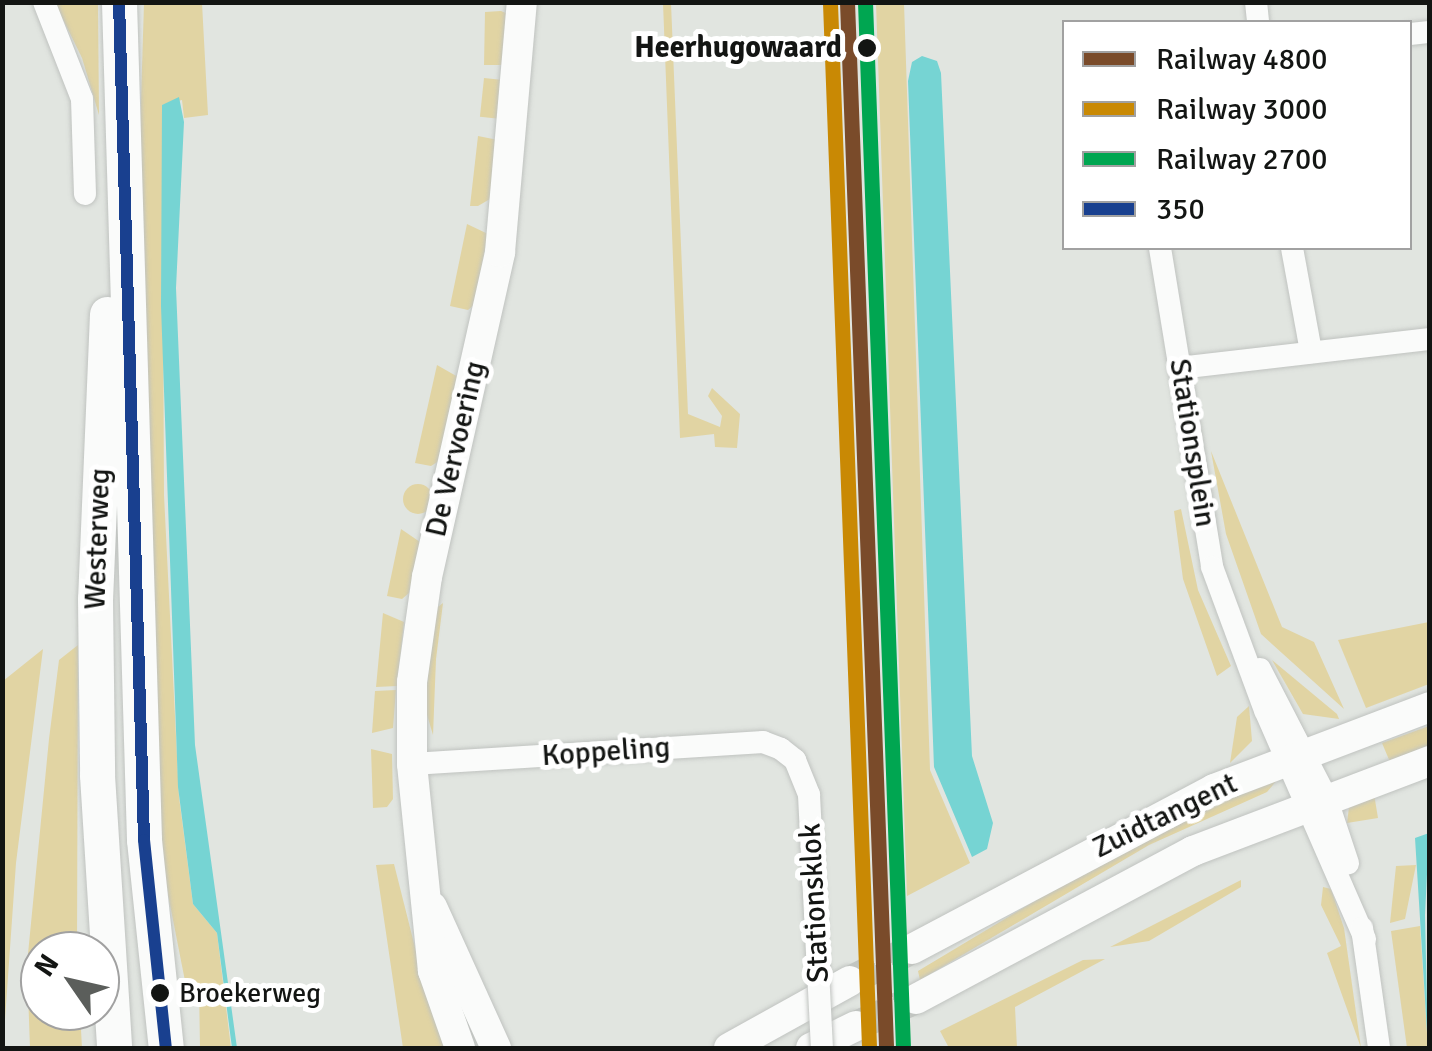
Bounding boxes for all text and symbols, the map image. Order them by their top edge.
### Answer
legend [1062,20,1412,250]
place label: Heerhugowaard [634,30,842,66]
marker: Heerhugowaard [851,32,883,64]
text: Railway 4800 [1156,41,1327,78]
text: Railway 3000 [1156,91,1327,128]
text: Railway 2700 [1156,141,1327,178]
text: 350 [1156,191,1205,228]
street label: Stationsplein [1161,356,1223,530]
street label: De Vervoering [418,358,494,540]
street label: Westerweg [78,468,118,610]
street label: Koppeling [541,730,671,774]
street label: Zuidtangent [1087,766,1243,866]
street label: Stationsklok [793,822,837,984]
north arrow [20,931,120,1031]
text: N [27,948,66,983]
place label: Broekerweg [179,976,321,1010]
marker: Broekerweg [150,983,170,1003]

